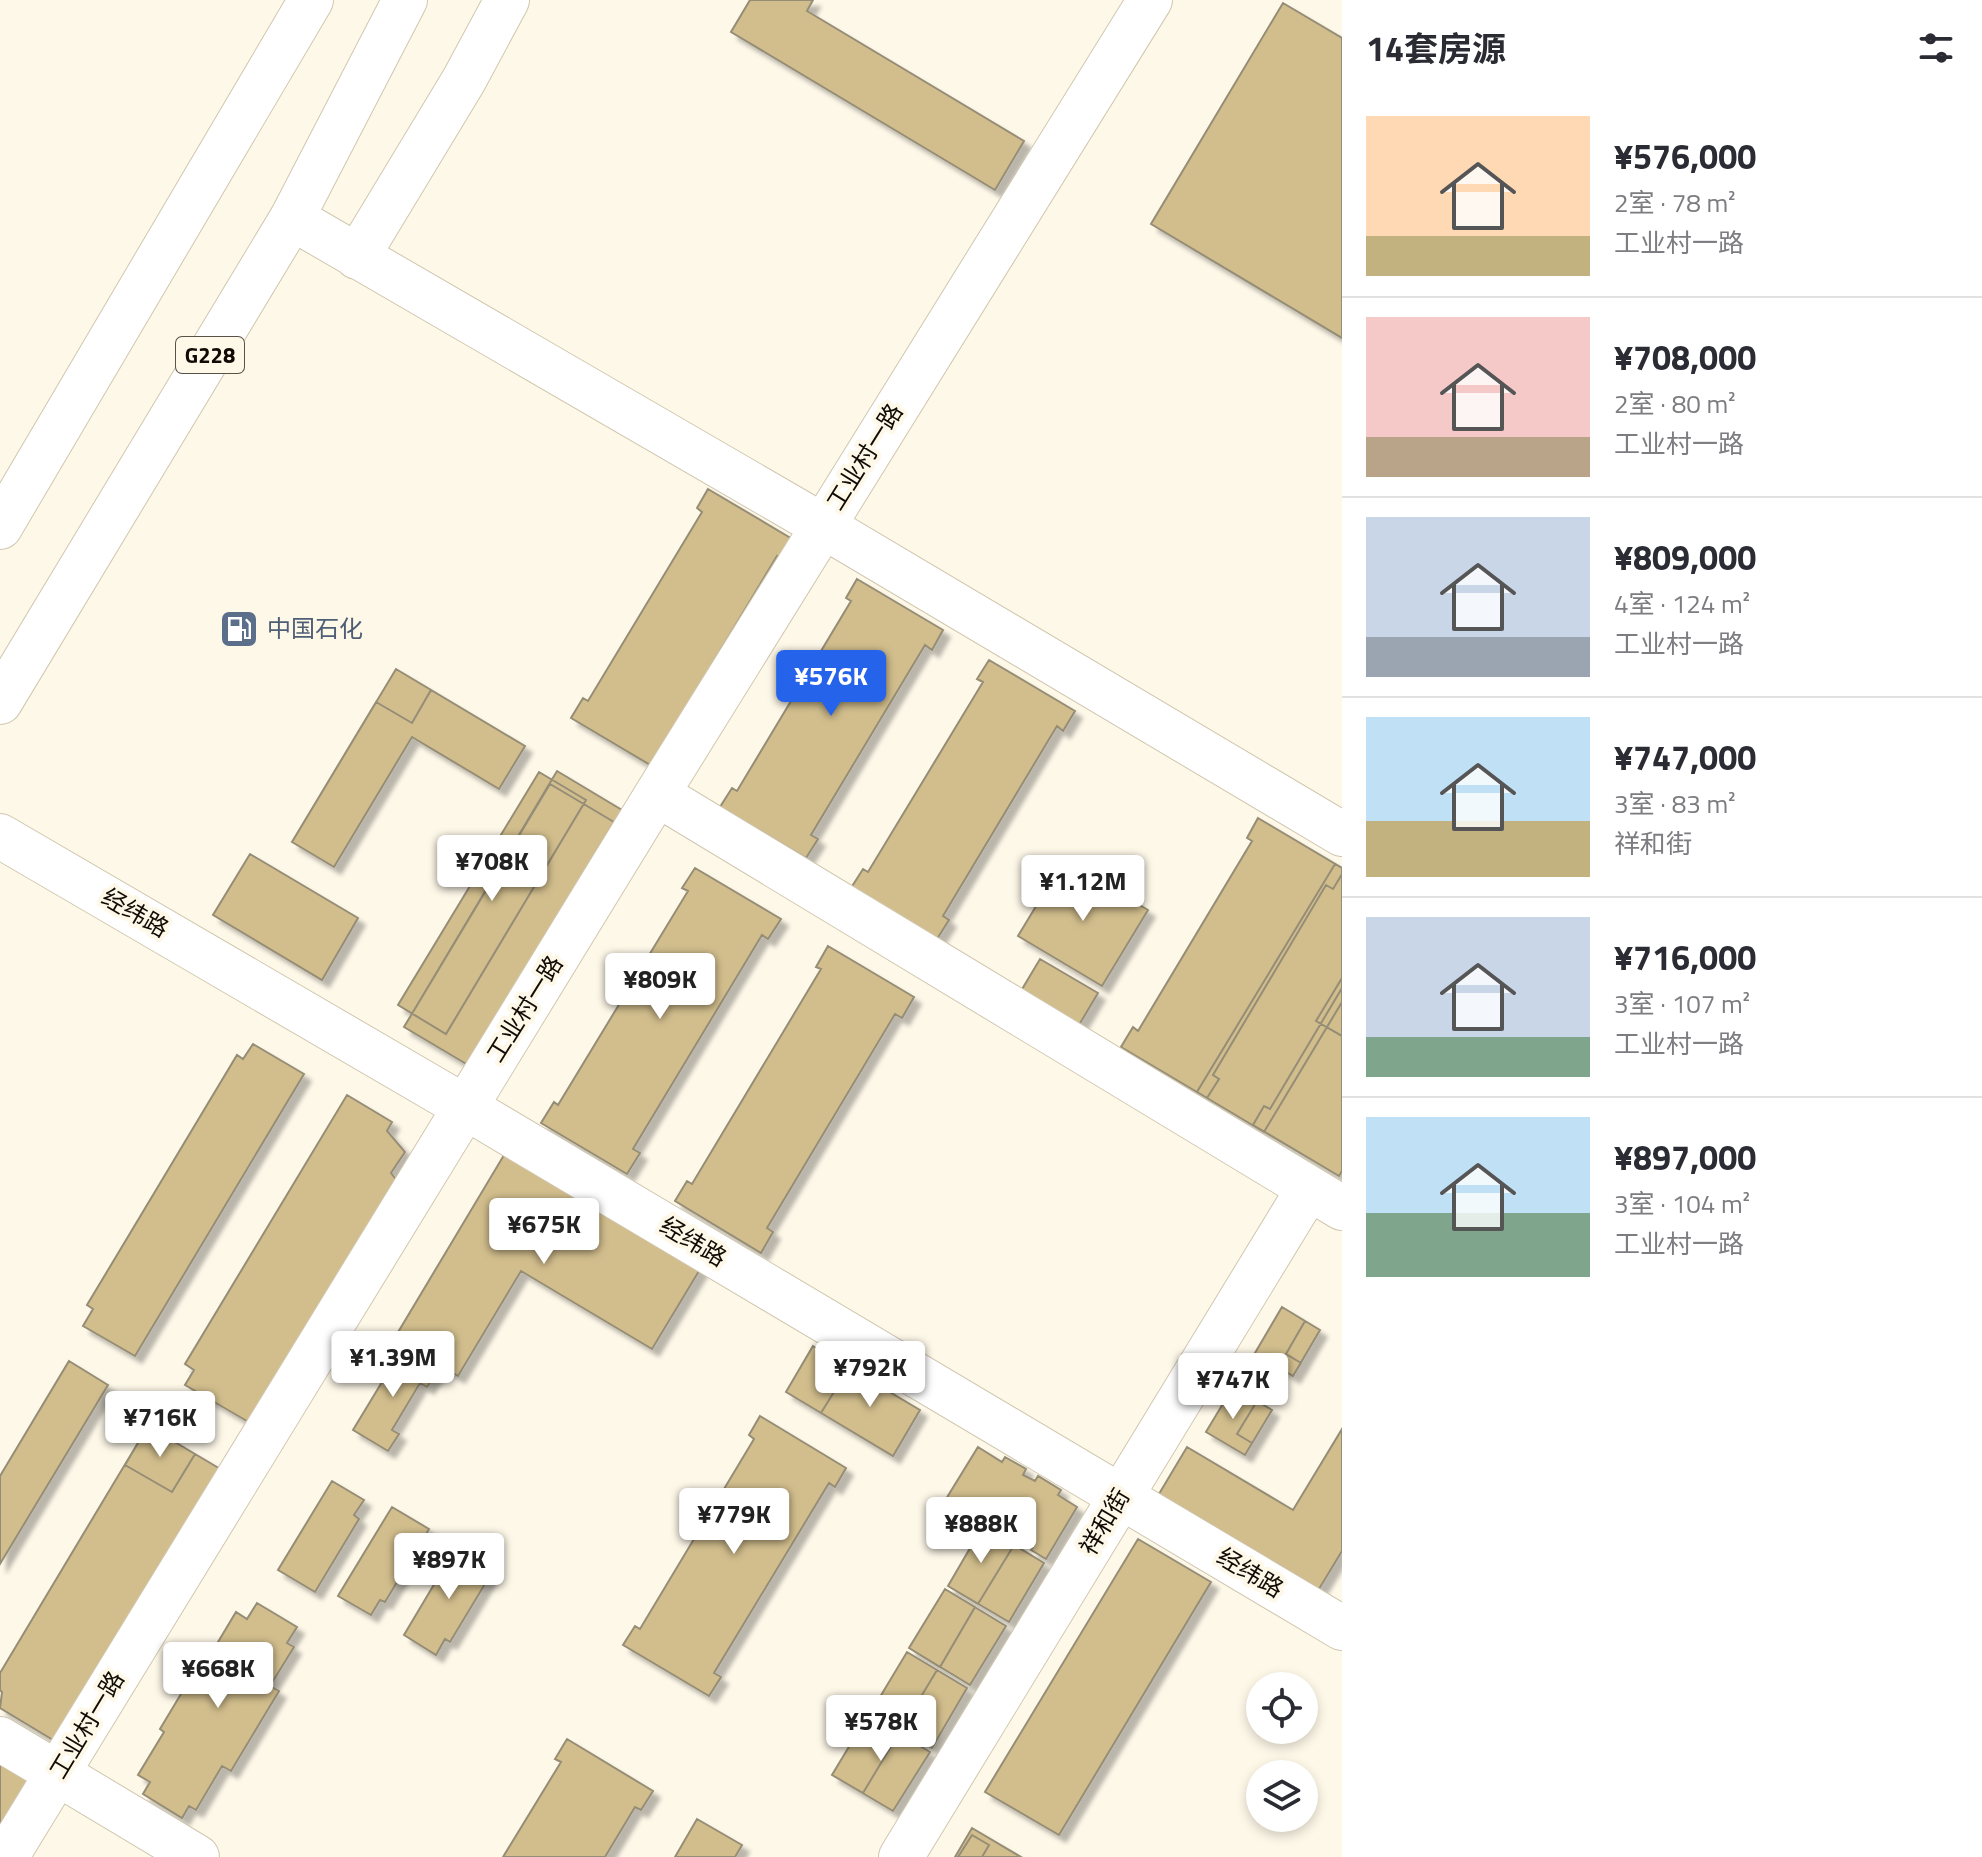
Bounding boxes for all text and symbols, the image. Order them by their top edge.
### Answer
text: 14套房源 [1366,22,1506,74]
icon: filters [1914,26,1958,70]
text: ¥576,000 [1614,130,1756,182]
icon: home [1430,148,1526,244]
text: 2室 · 78 m² [1614,183,1736,222]
text: 工业村一路 [1614,223,1744,262]
text: ¥708,000 [1614,331,1756,383]
road number: G228 [176,337,244,373]
icon: home [1430,349,1526,445]
text: 2室 · 80 m² [1614,384,1736,423]
street label: 工业村一路 [817,396,911,517]
text: 工业村一路 [1614,424,1744,463]
text: ¥809,000 [1614,531,1756,583]
icon: home [1430,549,1526,645]
text: 4室 · 124 m² [1614,584,1750,623]
fuel station icon: 中国石化 [218,608,260,650]
place label: 中国石化 [267,610,363,646]
text: 工业村一路 [1614,624,1744,663]
pin: ¥576K [775,650,887,718]
text: ¥576K [794,656,868,695]
text: ¥747,000 [1614,731,1756,783]
icon: home [1430,749,1526,845]
text: 3室 · 83 m² [1614,784,1736,823]
text: 祥和街 [1614,824,1692,863]
pin: ¥708K [436,835,548,903]
text: ¥708K [455,841,529,880]
pin: ¥1.12M [1018,855,1148,923]
text: ¥1.12M [1039,861,1127,900]
street label: 经纬路 [95,879,176,946]
text: ¥716,000 [1614,931,1756,983]
street label: 工业村一路 [477,948,571,1069]
icon: home [1430,949,1526,1045]
pin: ¥809K [604,953,716,1021]
text: ¥809K [623,959,697,998]
text: 3室 · 107 m² [1614,984,1750,1023]
text: 工业村一路 [1614,1024,1744,1063]
text: ¥897,000 [1614,1131,1756,1183]
icon: home [1430,1149,1526,1245]
text: 3室 · 104 m² [1614,1184,1750,1223]
pin: ¥675K [488,1198,600,1266]
text: ¥675K [507,1204,581,1243]
street label: 经纬路 [653,1207,734,1275]
text: 工业村一路 [1614,1224,1744,1263]
pin: ¥1.39M [328,1331,458,1399]
text: ¥1.39M [349,1337,437,1376]
pin: ¥792K [814,1341,926,1409]
text: ¥792K [833,1347,907,1386]
pin: ¥747K [1177,1353,1289,1421]
text: ¥747K [1196,1359,1270,1398]
pin: ¥716K [104,1391,216,1459]
text: ¥716K [123,1397,197,1436]
street label: 祥和街 [1070,1481,1138,1562]
pin: ¥779K [678,1488,790,1556]
text: ¥779K [697,1494,771,1533]
pin: ¥888K [925,1497,1037,1565]
text: ¥888K [944,1503,1018,1542]
pin: ¥897K [393,1533,505,1601]
street label: 经纬路 [1210,1538,1291,1606]
text: ¥897K [412,1539,486,1578]
pin: ¥668K [162,1642,274,1710]
text: ¥668K [181,1648,255,1687]
street label: 工业村一路 [40,1664,132,1785]
map controls [1246,1672,1318,1832]
button: locate [1246,1672,1318,1744]
pin: ¥578K [825,1695,937,1763]
text: ¥578K [844,1701,918,1740]
button: layers [1246,1760,1318,1832]

